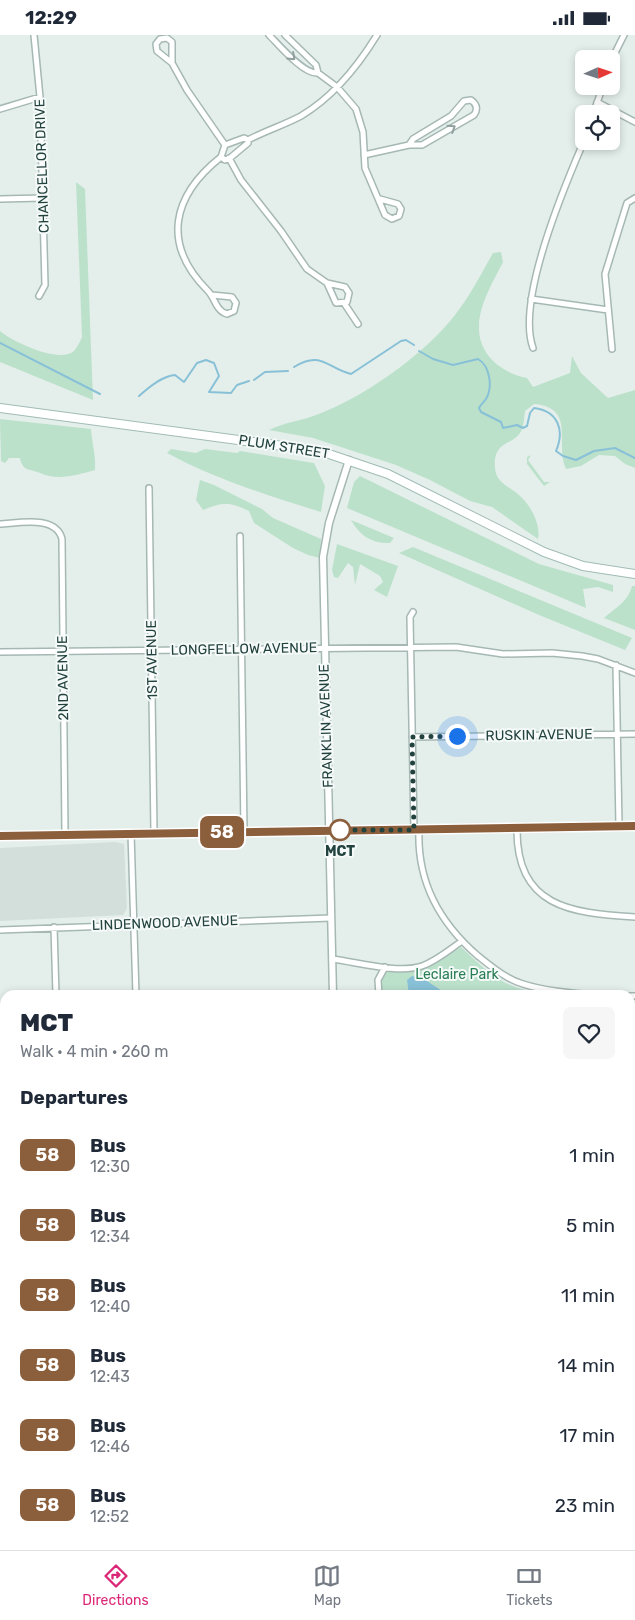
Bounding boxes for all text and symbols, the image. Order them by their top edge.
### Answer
text: 12:29 [25,6,77,29]
north arrow [575,50,620,95]
map controls [575,50,620,150]
one-way arrow [287,51,296,60]
street label: CHANCELLOR DRIVE [31,99,53,233]
button: locate [575,105,620,150]
one-way arrow [447,125,456,134]
street label: PLUM STREET [237,431,331,463]
street label: 1ST AVENUE [143,620,161,700]
street label: 2ND AVENUE [54,635,72,721]
street label: LONGFELLOW AVENUE [171,639,317,659]
street label: FRANKLIN AVENUE [315,664,337,788]
your location [445,724,470,749]
street label: RUSKIN AVENUE [485,726,593,744]
line badge: 58 [200,816,244,848]
marker: MCT [329,819,351,841]
text: 58 [210,821,234,843]
place label: MCT [325,843,355,860]
street label: LINDENWOOD AVENUE [92,912,238,934]
park label: Leclaire Park [415,966,499,983]
button: heart [563,1007,615,1059]
text: MCT [20,1009,73,1037]
text: Walk · 4 min · 260 m [20,1042,169,1061]
text: Departures [20,1086,128,1109]
text: Bus [90,1134,126,1157]
text: 58 [36,1144,59,1166]
text: 1 min [569,1144,615,1167]
text: 12:30 [90,1157,130,1176]
text: Bus [90,1204,126,1227]
text: 58 [36,1214,59,1236]
text: 5 min [566,1214,615,1237]
text: 12:34 [90,1227,130,1246]
text: Bus [90,1274,126,1297]
text: 58 [36,1284,59,1306]
text: 11 min [561,1284,615,1307]
text: 12:40 [90,1297,130,1316]
text: Bus [90,1344,126,1367]
text: 58 [36,1354,59,1376]
text: 14 min [557,1354,615,1377]
text: 12:43 [90,1367,130,1386]
text: Bus [90,1414,126,1437]
text: 58 [36,1424,59,1446]
text: 17 min [559,1424,615,1447]
text: 12:46 [90,1437,130,1456]
text: Bus [90,1484,126,1507]
text: 58 [36,1494,59,1516]
text: 23 min [555,1494,615,1517]
text: 12:52 [90,1507,129,1526]
tab: Directions [82,1562,149,1609]
tab: Map [313,1562,341,1609]
tab: Tickets [506,1562,553,1609]

